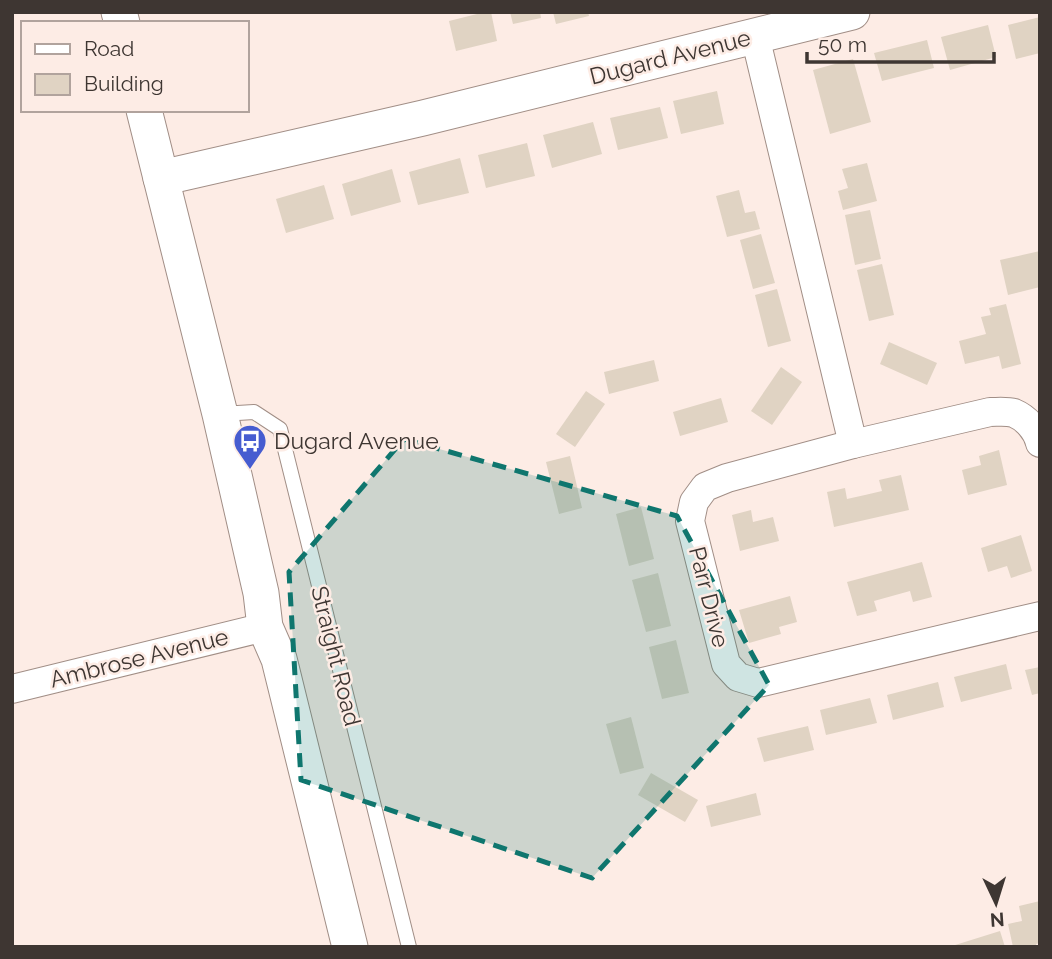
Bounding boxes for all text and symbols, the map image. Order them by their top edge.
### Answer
legend [21,21,248,112]
scale bar [807,21,994,65]
street label: Dugard Avenue [587,23,753,90]
text: 50 m [818,32,867,57]
text: Road [84,36,134,61]
text: Building [84,71,164,96]
bus stop icon: Dugard Avenue [231,422,269,471]
place label: Dugard Avenue [274,427,439,454]
street label: Parr Drive [684,544,735,650]
street label: Straight Road [306,583,367,729]
street label: Ambrose Avenue [47,622,231,693]
north arrow [961,868,1031,938]
text: N [989,908,1005,931]

